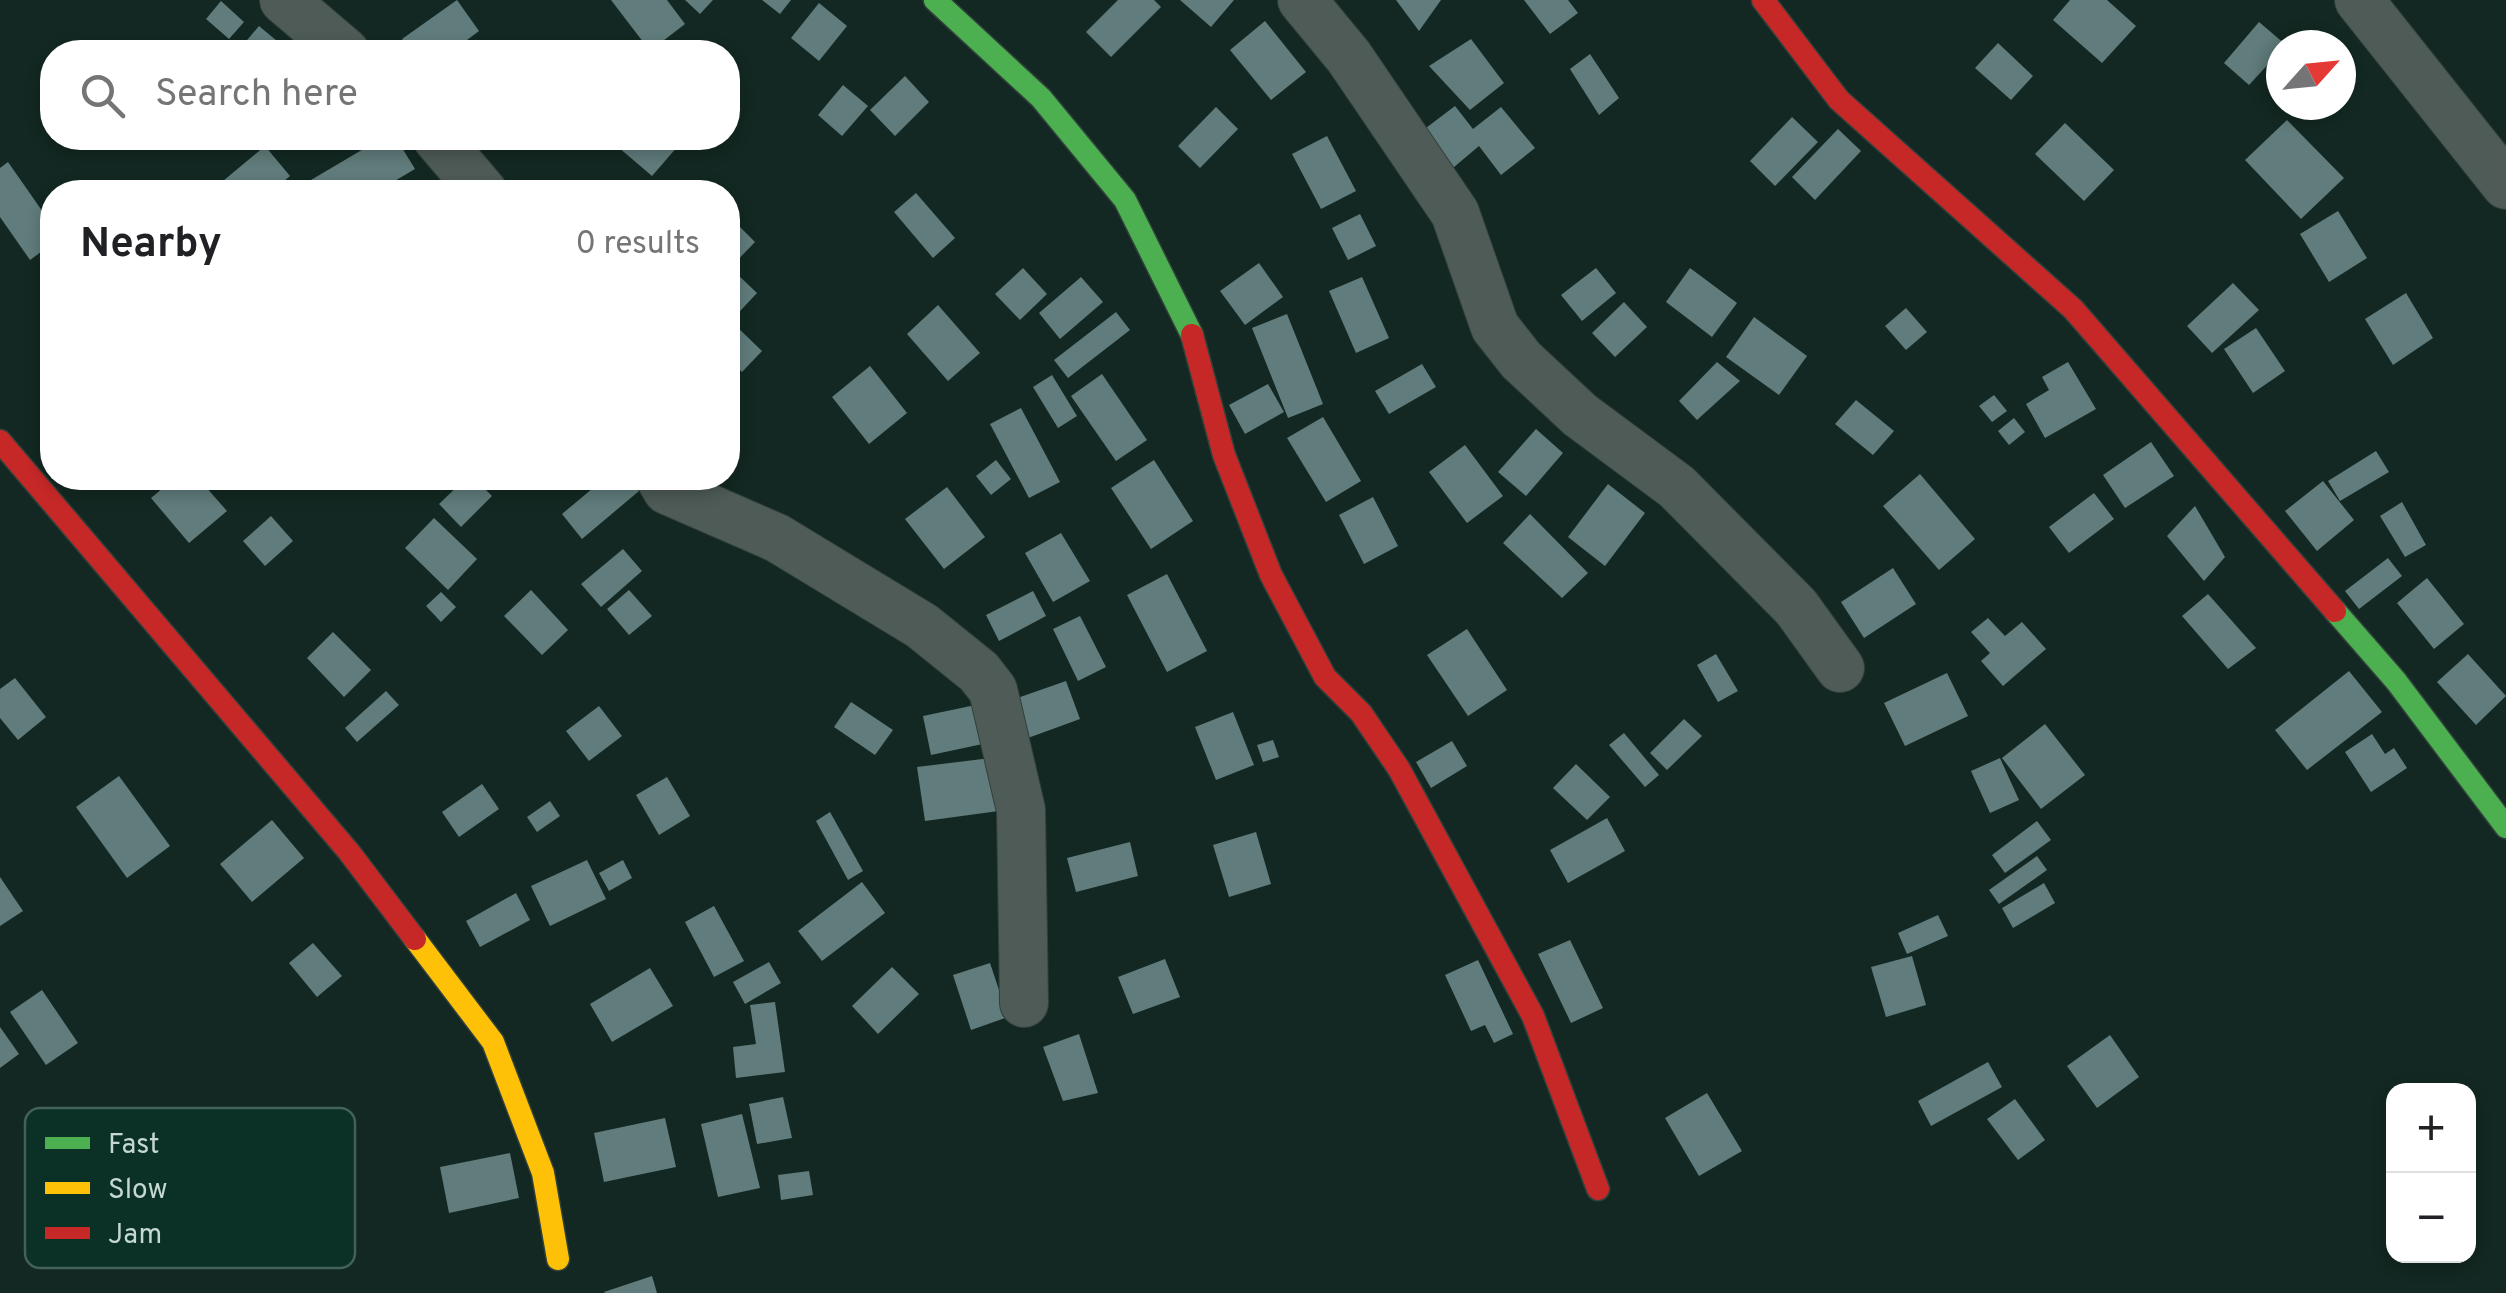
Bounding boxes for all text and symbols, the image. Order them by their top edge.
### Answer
north arrow [2266,30,2356,120]
search box [40,40,740,150]
icon: search [75,68,130,123]
text: Search here [155,71,358,120]
text: Nearby [80,219,222,272]
text: 0 results [575,225,700,265]
map controls [2386,1083,2476,1263]
button: + [2386,1083,2476,1173]
legend [25,1108,355,1268]
text: Fast [108,1128,160,1164]
text: Slow [108,1173,167,1209]
button: − [2386,1173,2476,1263]
text: Jam [108,1218,162,1254]

